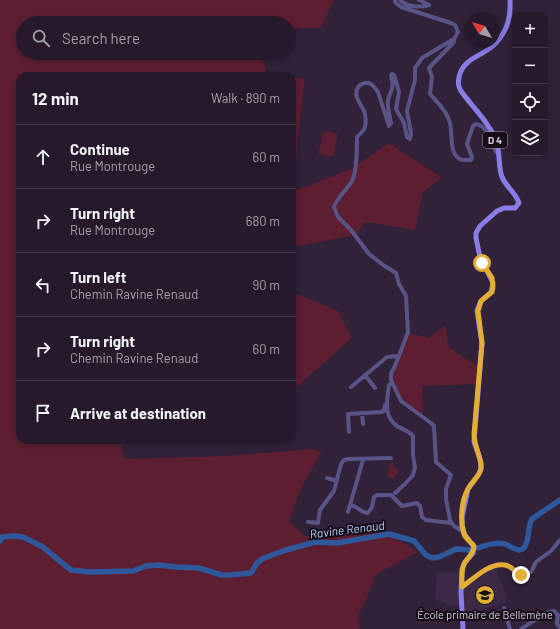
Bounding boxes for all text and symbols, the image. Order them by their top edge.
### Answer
north arrow [464,12,500,48]
map controls [512,12,548,156]
button: + [512,12,548,48]
search box [16,16,296,60]
icon: search [30,27,52,49]
text: Search here [62,29,140,47]
button: − [512,48,548,84]
button: locate [512,84,548,120]
text: 12 min [32,88,79,108]
text: Walk · 890 m [211,90,280,106]
button: layers [512,120,548,156]
road number: D 4 [483,132,507,148]
text: Continue [70,140,130,158]
icon: ahead [32,146,54,168]
text: 60 m [253,149,280,165]
text: Rue Montrouge [70,158,155,174]
text: Turn right [70,204,135,222]
icon: right [32,210,54,232]
text: 680 m [246,213,280,229]
text: Rue Montrouge [70,222,155,238]
route start [473,254,491,272]
text: Turn left [70,268,126,286]
icon: left [32,274,54,296]
text: 90 m [253,277,280,293]
text: Chemin Ravine Renaud [70,286,198,302]
text: Turn right [70,332,135,350]
icon: right [32,338,54,360]
text: 60 m [253,341,280,357]
text: Chemin Ravine Renaud [70,350,198,366]
icon: arrive [32,402,54,424]
text: Arrive at destination [70,404,206,422]
water label: Ravine Renaud [309,517,386,541]
route end [512,566,530,584]
school or university icon: École primaire de Bellemène [474,584,496,606]
place label: École primaire de Bellemène [417,608,553,621]

